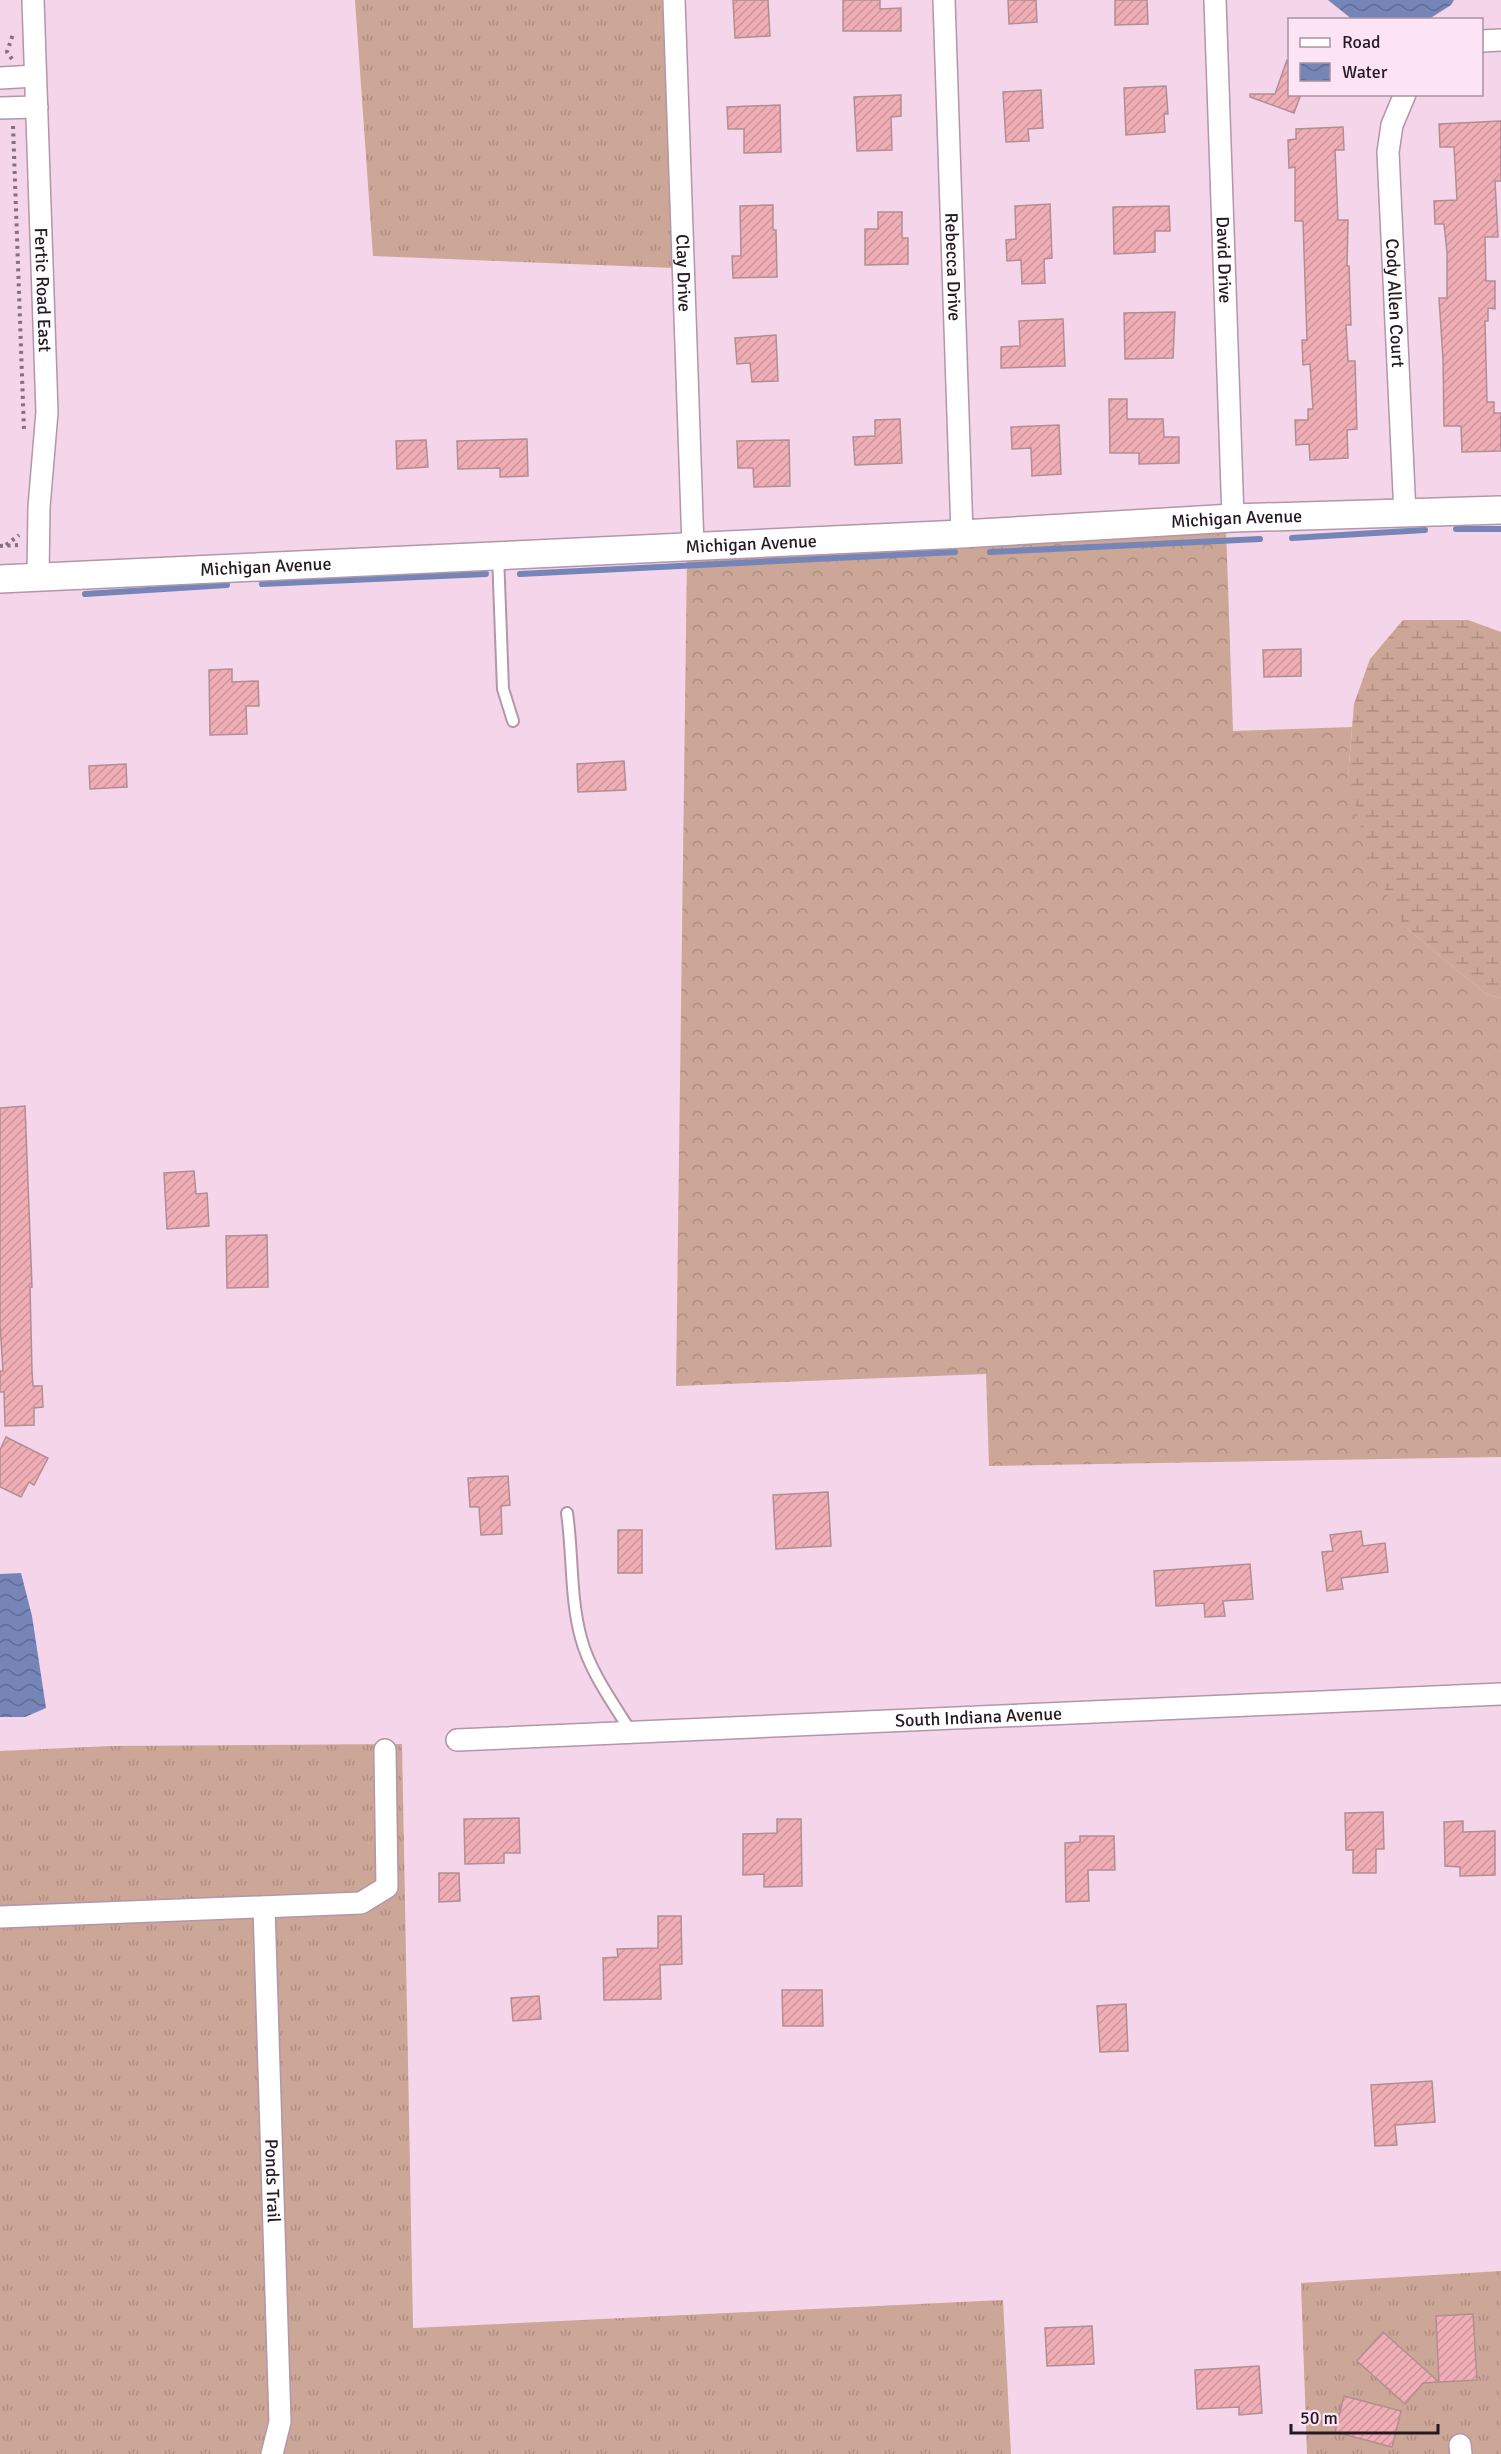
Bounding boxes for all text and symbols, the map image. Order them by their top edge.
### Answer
legend [1288,18,1483,96]
text: Road [1342,31,1381,53]
text: Water [1342,61,1388,83]
street label: Rebecca Drive [940,212,966,321]
street label: David Drive [1212,216,1237,304]
street label: Fertic Road East [30,227,56,352]
street label: Clay Drive [671,234,696,312]
street label: Cody Allen Court [1381,238,1409,368]
street label: Michigan Avenue [1170,505,1303,533]
street label: Michigan Avenue [685,530,817,558]
street label: Michigan Avenue [200,553,332,581]
street label: South Indiana Avenue [894,1702,1063,1732]
street label: Ponds Trail [260,2138,285,2223]
scale bar [1291,2397,1438,2435]
text: 50 m [1300,2407,1338,2429]

